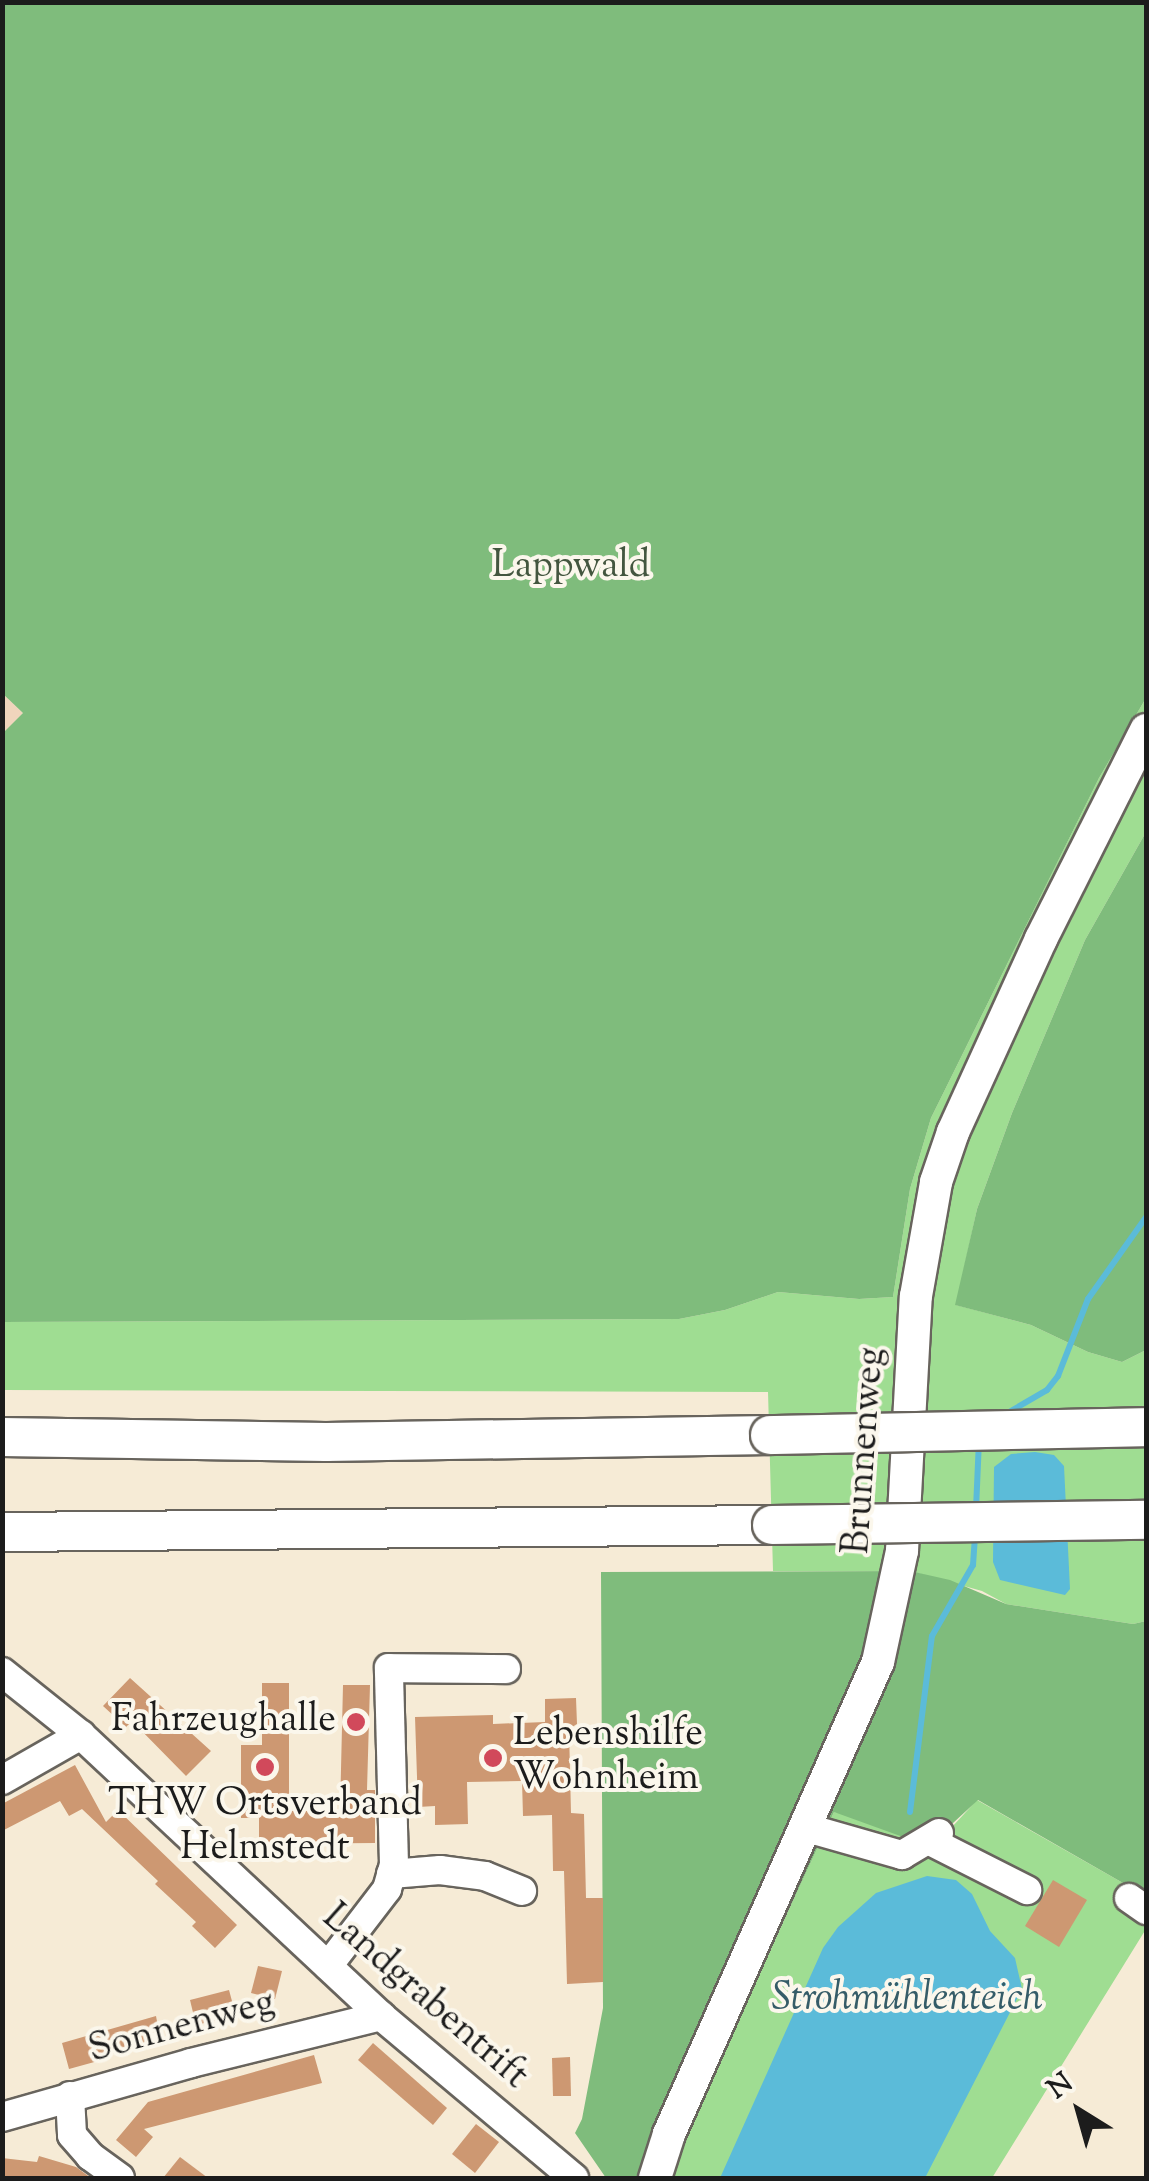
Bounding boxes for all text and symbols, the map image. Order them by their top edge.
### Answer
park label: Lappwald [492,545,650,591]
street label: Brunnenweg [836,1346,896,1556]
place label: Fahrzeughalle [111,1699,336,1745]
marker: Fahrzeughalle [345,1711,367,1733]
place label: Lebenshilfe Wohnheim [513,1713,703,1802]
marker: Lebenshilfe Wohnheim [482,1747,504,1769]
marker: THW Ortsverband Helmstedt [254,1756,276,1778]
place label: THW Ortsverband Helmstedt [108,1783,422,1872]
street label: Landgrabentrift [312,1896,536,2100]
water label: Strohmühlenteich [772,1976,1042,2024]
street label: Sonnenweg [84,1981,280,2075]
north arrow [1029,2061,1129,2161]
text: N [1040,2064,1082,2110]

